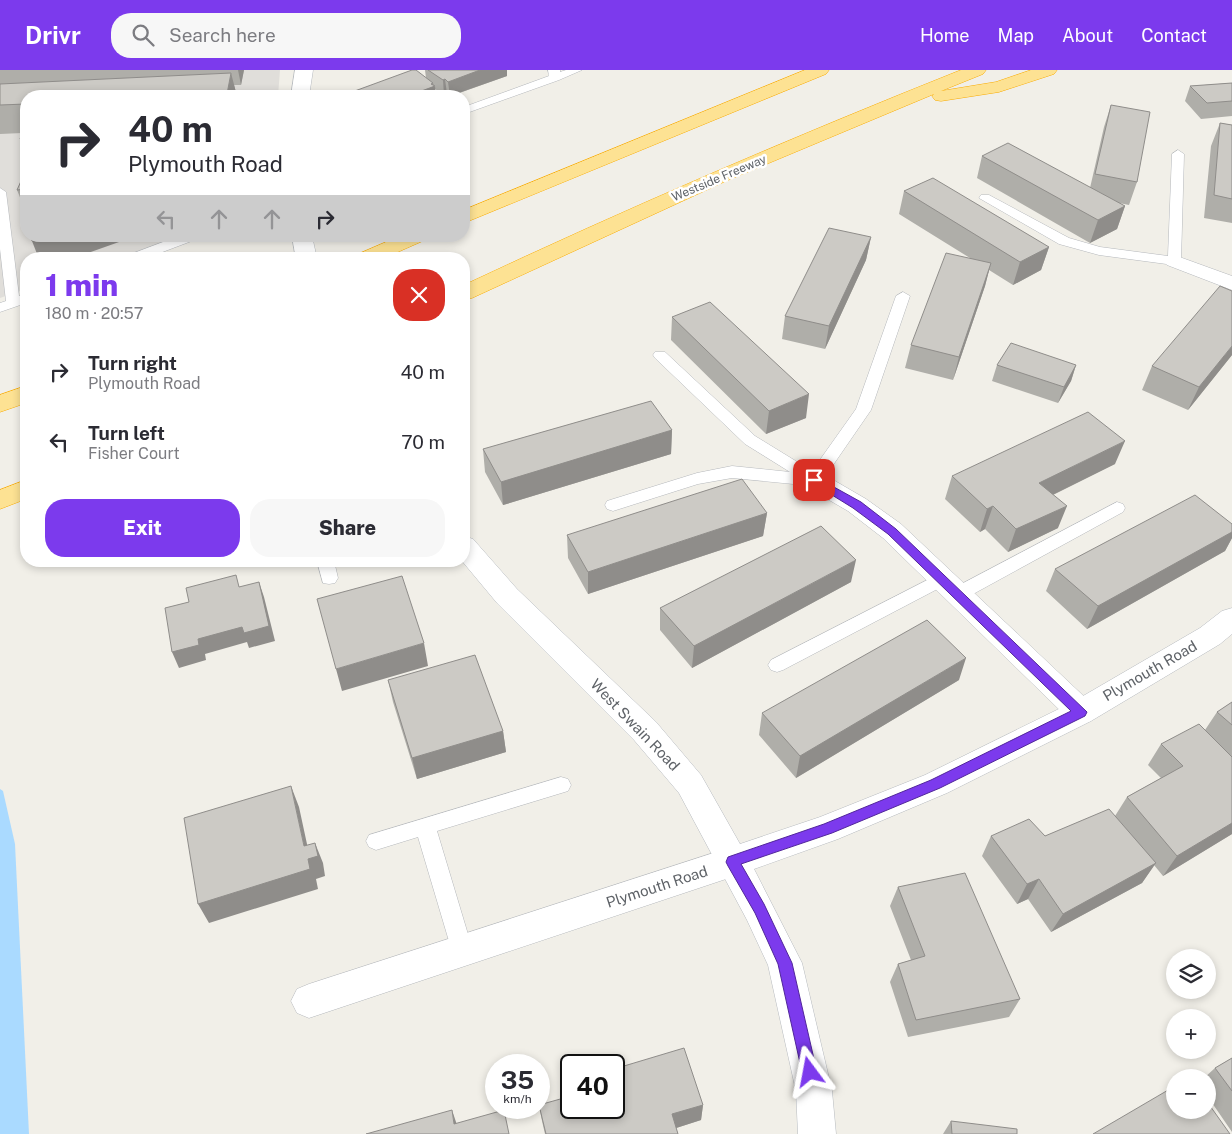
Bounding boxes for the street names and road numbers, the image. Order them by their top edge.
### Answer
street label: Westside Freeway [670,152,769,204]
street label: Plymouth Road [1100,637,1200,704]
street label: West Swain Road [587,675,683,774]
street label: Plymouth Road [604,862,710,911]

